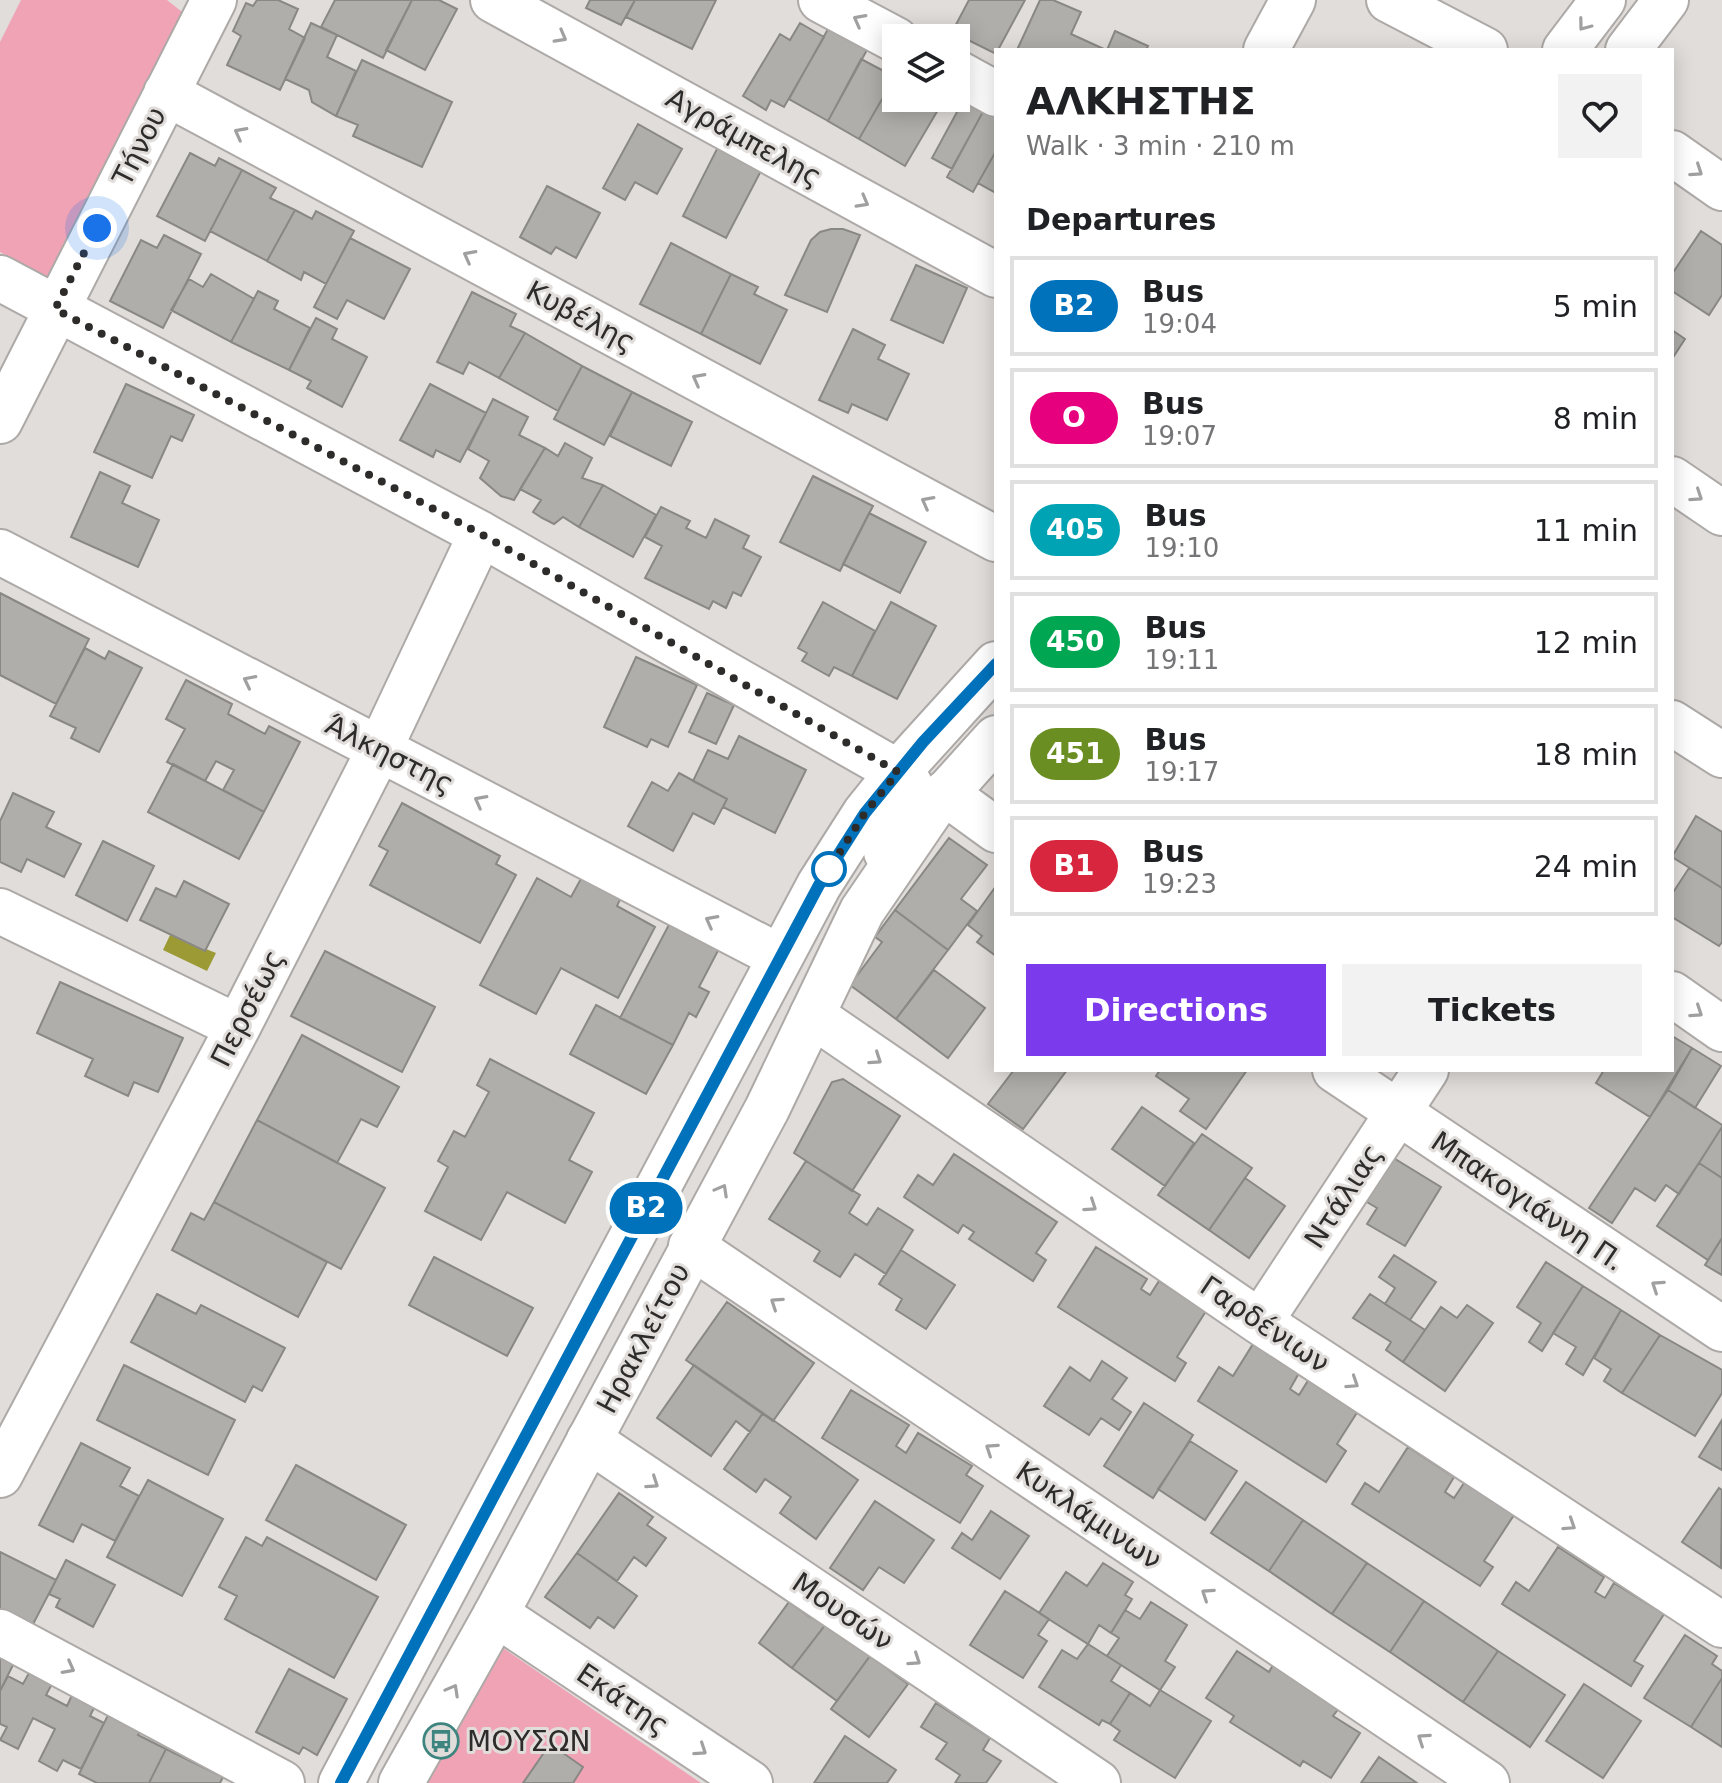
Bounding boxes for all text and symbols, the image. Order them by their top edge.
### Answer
one-way arrow [852,14,867,29]
one-way arrow [1579,16,1593,31]
map controls [882,24,970,112]
button: layers [882,24,970,112]
one-way arrow [553,28,567,43]
button: heart [1558,74,1642,158]
text: ΑΛΚΗΣΤΗΣ [1026,79,1256,123]
street label: Αγράμπελης [660,81,827,194]
street label: Τήνου [105,101,173,192]
one-way arrow [235,127,249,143]
text: Walk · 3 min · 210 m [1026,131,1295,161]
one-way arrow [1688,161,1703,176]
one-way arrow [855,193,869,208]
text: Departures [1026,202,1216,237]
your location [77,208,117,248]
one-way arrow [464,250,478,266]
street label: Κυβέλης [521,274,641,359]
text: Bus [1142,274,1204,309]
text: Β2 [1054,289,1094,322]
text: 5 min [1553,289,1638,324]
text: 19:04 [1142,309,1217,339]
one-way arrow [693,373,707,389]
text: Bus [1142,386,1204,421]
text: Ο [1062,401,1086,434]
text: 8 min [1553,401,1638,436]
text: 19:07 [1142,421,1217,451]
one-way arrow [1688,486,1703,501]
one-way arrow [921,497,936,512]
text: Bus [1144,498,1207,533]
text: 405 [1046,513,1104,546]
text: 11 min [1534,513,1638,548]
text: 19:10 [1144,533,1219,563]
text: Bus [1144,610,1207,645]
text: 450 [1046,625,1104,658]
text: 12 min [1534,625,1638,660]
text: 19:11 [1144,645,1219,675]
one-way arrow [243,675,258,691]
street label: Άλκηστης [320,708,459,801]
text: Bus [1144,722,1207,757]
text: 451 [1046,737,1104,770]
text: 18 min [1534,737,1638,772]
text: 19:17 [1144,757,1219,787]
one-way arrow [474,795,488,810]
text: Bus [1142,834,1204,869]
text: Β1 [1054,849,1094,882]
text: 24 min [1534,849,1638,884]
unlabelled marker [812,852,846,886]
text: 19:23 [1142,869,1217,899]
one-way arrow [704,915,719,930]
street label: Περσέως [204,944,291,1072]
button: Directions [1026,964,1326,1056]
button: Tickets [1342,964,1642,1056]
one-way arrow [1688,1002,1703,1017]
one-way arrow [868,1049,882,1064]
street label: Μπακογιάννη Π. [1425,1125,1630,1278]
street label: Ντάλιας [1298,1138,1389,1254]
line badge: Β2 [610,1182,682,1234]
one-way arrow [713,1184,728,1199]
text: Β2 [626,1191,666,1224]
one-way arrow [1082,1196,1097,1211]
street label: Ηρακλείτου [590,1258,697,1419]
street label: Γαρδένιων [1194,1269,1335,1380]
one-way arrow [1651,1281,1666,1296]
one-way arrow [770,1298,784,1313]
one-way arrow [1344,1373,1359,1388]
one-way arrow [986,1444,1000,1459]
street label: Κυκλάμινων [1010,1455,1168,1576]
one-way arrow [645,1473,659,1488]
one-way arrow [1562,1516,1576,1531]
street label: Μουσών [786,1566,899,1657]
one-way arrow [1201,1589,1216,1604]
one-way arrow [907,1650,921,1665]
street label: Εκάτης [571,1657,675,1742]
one-way arrow [60,1659,75,1674]
one-way arrow [443,1685,459,1699]
bus stop icon: ΜΟΥΣΩΝ [422,1722,460,1760]
place label: ΜΟΥΣΩΝ [467,1725,590,1758]
one-way arrow [1417,1734,1431,1749]
one-way arrow [692,1741,706,1756]

